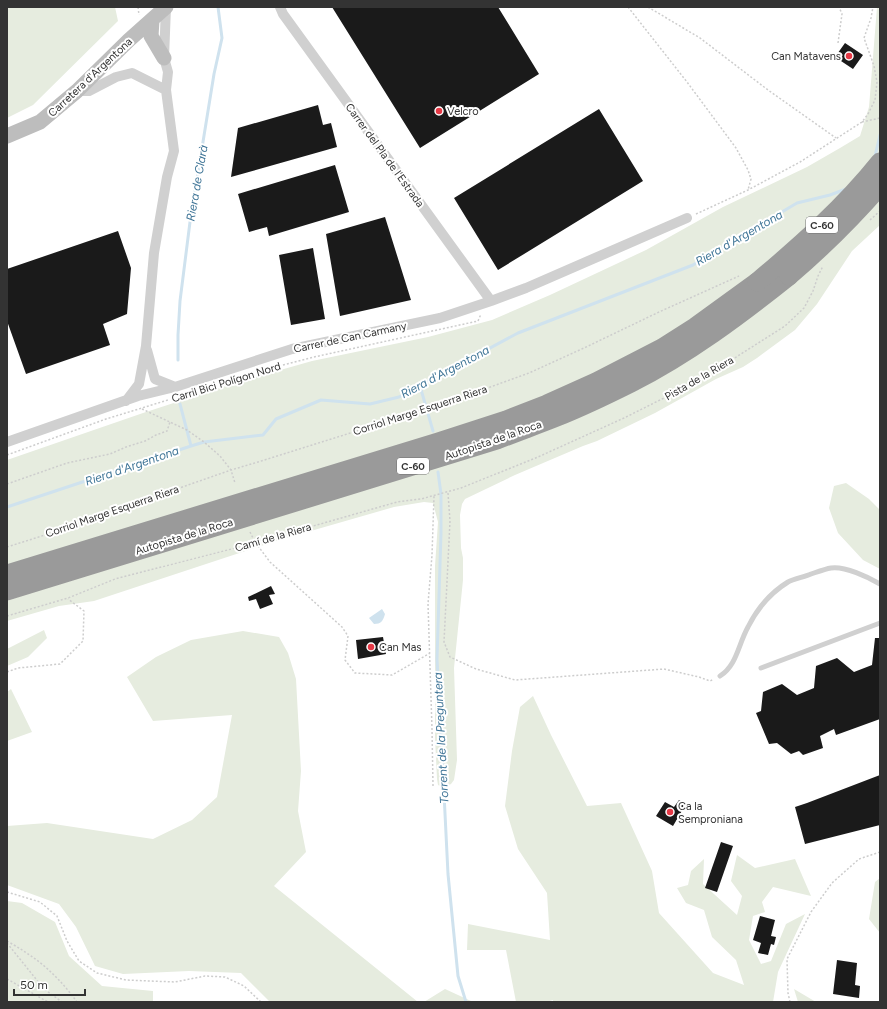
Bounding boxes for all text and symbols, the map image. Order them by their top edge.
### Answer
street label: Carretera d'Argentona [46,35,135,120]
place label: Can Matavens [771,50,841,63]
marker: Can Matavens [844,51,854,61]
street label: Carrer del Pla de l'Estrada [343,101,427,210]
place label: Velcro [447,105,479,118]
marker: Velcro [434,106,444,116]
water label: Riera de Clarà [183,144,211,222]
water label: Riera d'Argentona [693,207,785,269]
road number: C-60 [806,217,838,233]
street label: Carrer de Can Carmany [292,319,408,356]
water label: Riera d'Argentona [398,343,492,401]
street label: Pista de la Riera [663,354,736,403]
street label: Carril Bici Polígon Nord [170,360,282,405]
street label: Corriol Marge Esquerra Riera [351,383,489,438]
street label: Autopista de la Roca [443,418,543,463]
water label: Riera d'Argentona [83,443,181,489]
road number: C-60 [397,458,429,474]
street label: Corriol Marge Esquerra Riera [44,482,181,540]
street label: Autopista de la Roca [134,515,235,558]
street label: Camí de la Riera [233,520,313,555]
place label: Can Mas [379,641,421,654]
marker: Can Mas [366,642,376,652]
water label: Torrent de la Preguntera [431,672,451,804]
place label: Ca la Semproniana [678,800,743,826]
marker: Ca la Semproniana [665,807,675,817]
scale bar [14,971,85,997]
text: 50 m [20,978,48,992]

